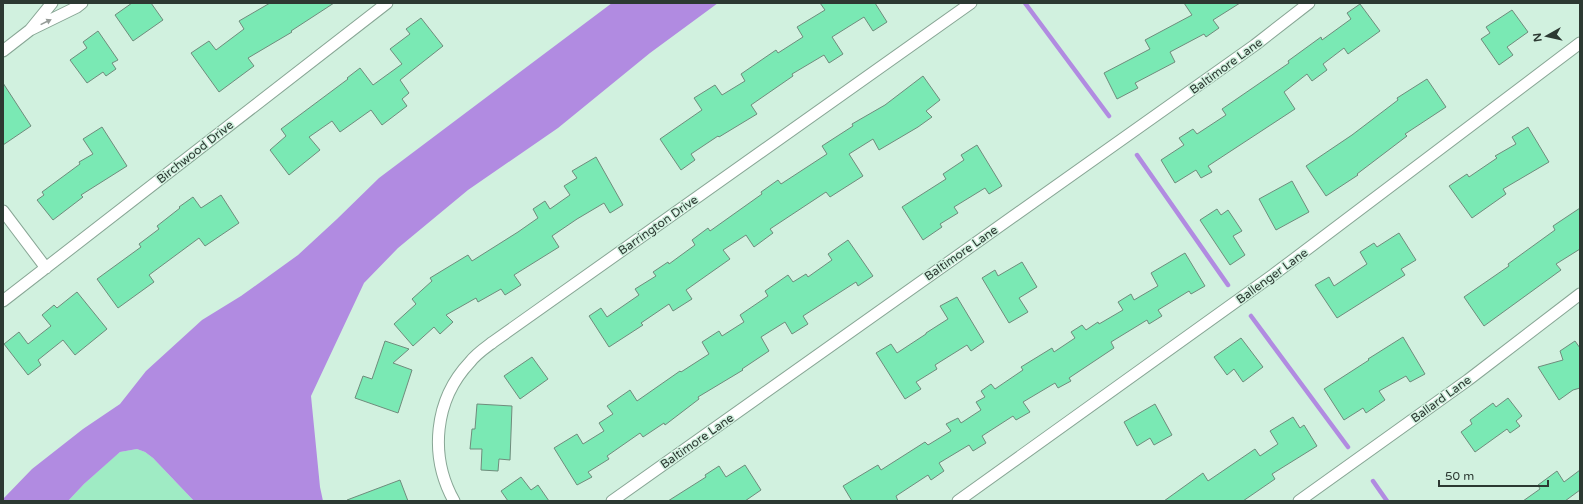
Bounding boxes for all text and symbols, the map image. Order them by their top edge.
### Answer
north arrow [1527,16,1567,56]
one-way arrow [40,19,51,26]
text: N [1531,32,1545,43]
street label: Baltimore Lane [1187,35,1265,97]
street label: Birchwood Drive [154,118,236,186]
street label: Barrington Drive [616,192,701,258]
street label: Baltimore Lane [922,222,1000,283]
street label: Ballenger Lane [1234,245,1311,307]
street label: Ballard Lane [1408,372,1474,425]
street label: Baltimore Lane [658,410,736,471]
scale bar [1439,462,1548,488]
text: 50 m [1445,469,1474,483]

